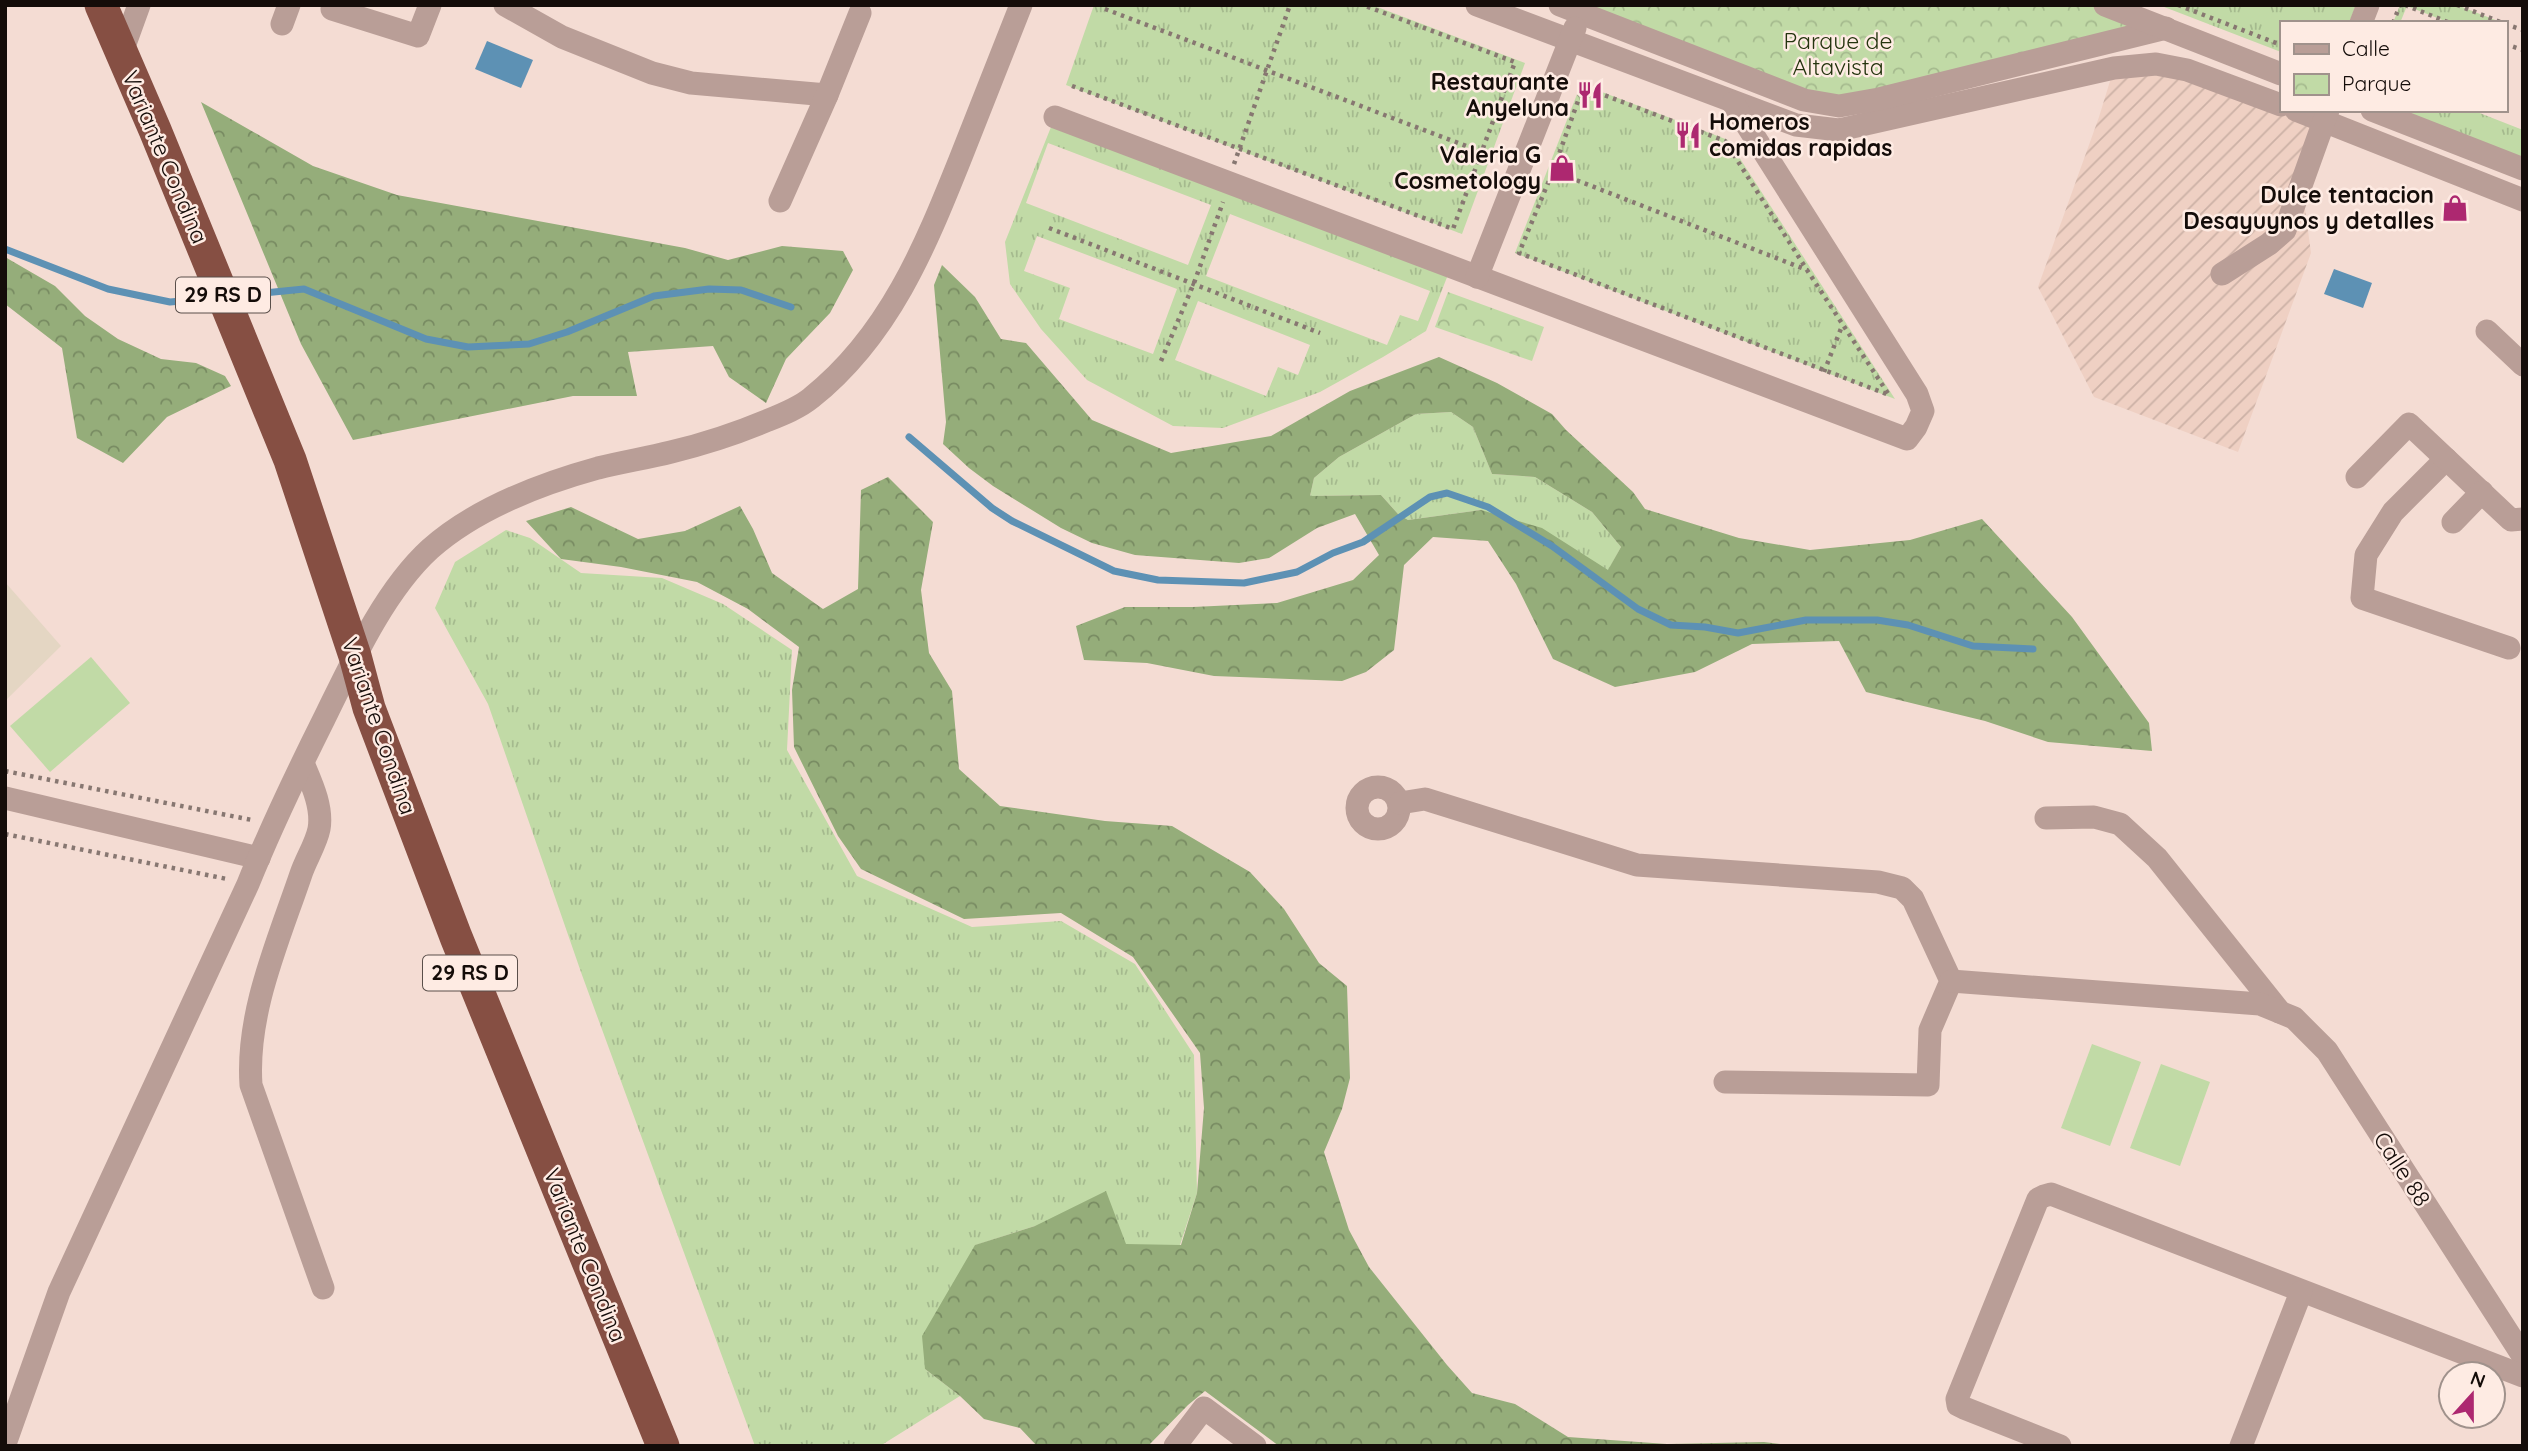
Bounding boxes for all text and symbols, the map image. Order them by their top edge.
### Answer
legend [2280,21,2507,112]
park label: Parque de Altavista [1783,26,1893,81]
text: Calle [2342,35,2390,61]
street label: Variante Condina [116,66,215,248]
place label: Restaurante Anyeluna [1431,67,1569,122]
text: Parque [2342,70,2411,96]
restaurant icon: Restaurante Anyeluna [1575,80,1605,110]
place label: Homeros comidas rapidas [1709,107,1892,162]
restaurant icon: Homeros comidas rapidas [1673,120,1703,150]
place label: Valeria G Cosmetology [1394,140,1541,195]
shop icon: Valeria G Cosmetology [1547,153,1577,183]
place label: Dulce tentacion Desayuynos y detalles [2183,180,2434,235]
shop icon: Dulce tentacion Desayuynos y detalles [2440,193,2470,223]
road number: 29 RS D [176,278,270,312]
street label: Variante Condina [336,634,423,818]
road number: 29 RS D [423,956,517,990]
street label: Calle 88 [2368,1126,2437,1212]
street label: Variante Condina [537,1164,634,1346]
north arrow [2437,1360,2507,1430]
text: N [2467,1365,2489,1393]

